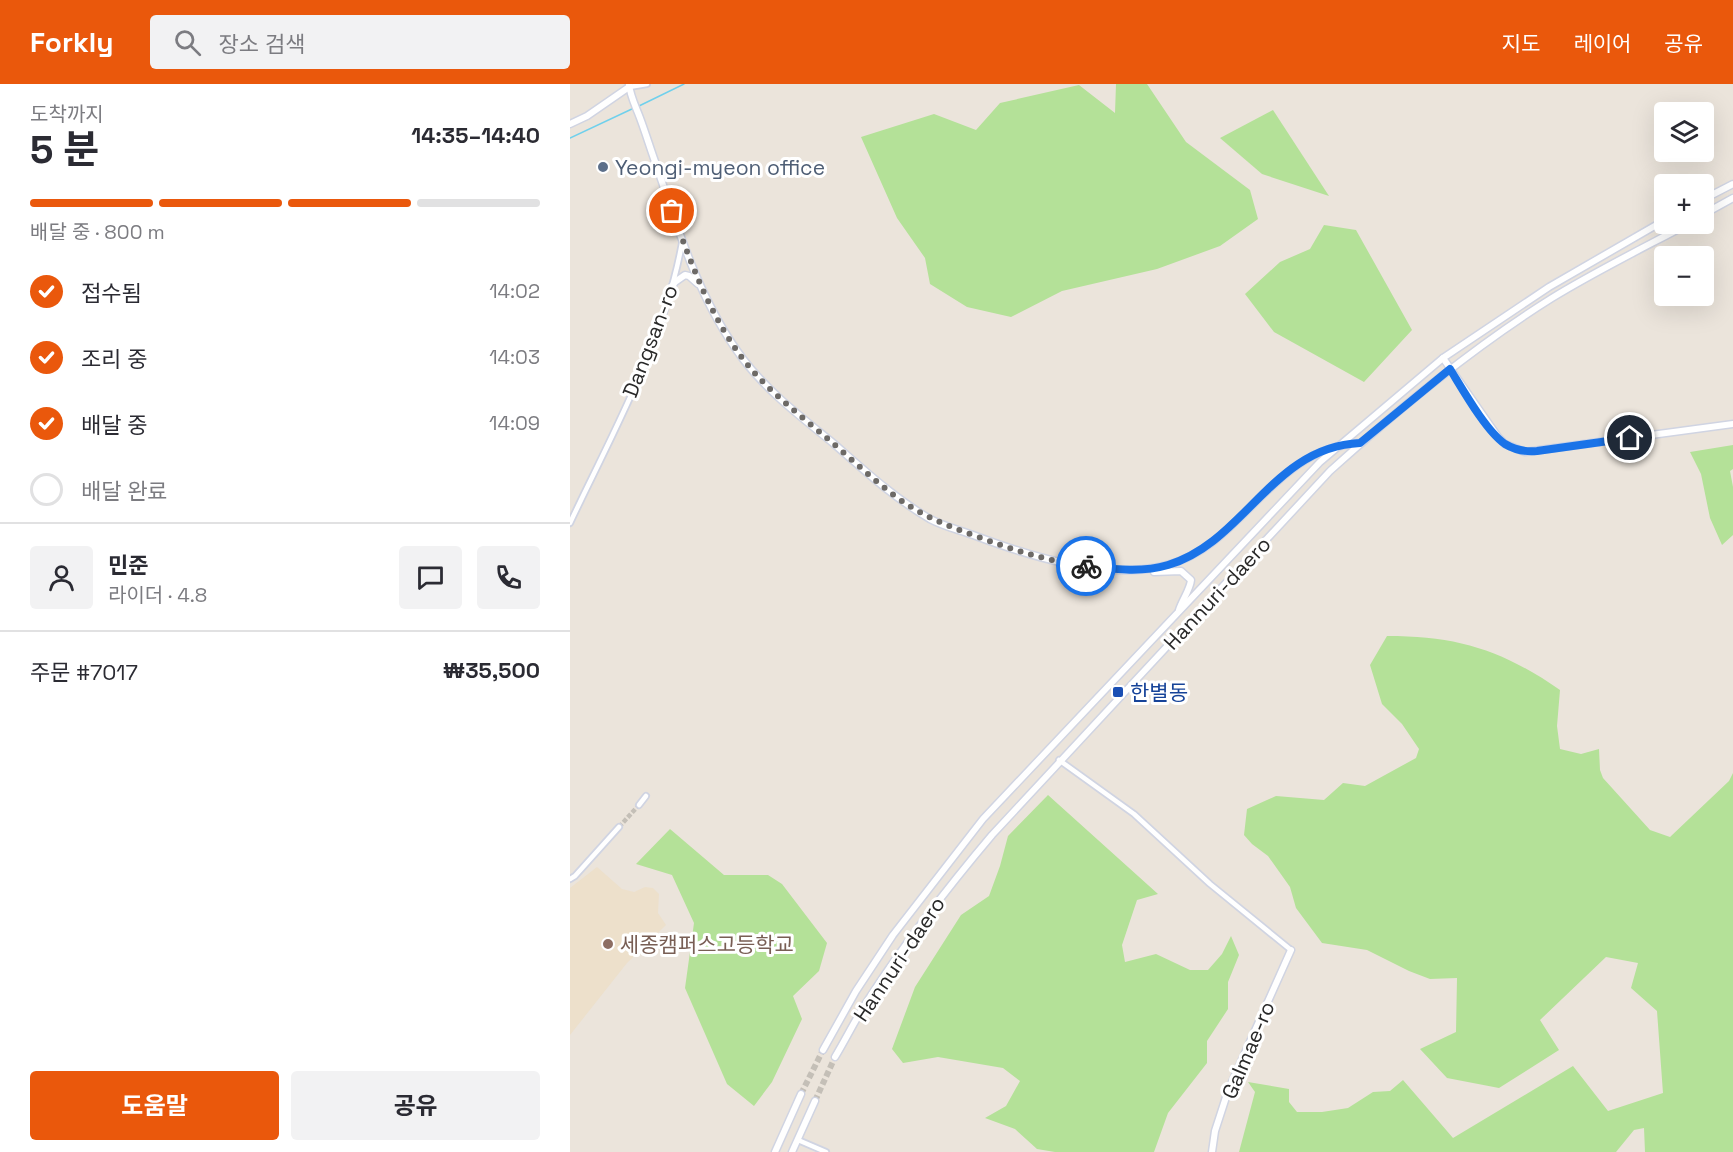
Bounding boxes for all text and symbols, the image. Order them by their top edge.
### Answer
search box [150,15,570,69]
text: Forkly [30,24,114,60]
icon: search [171,26,204,59]
text: 장소 검색 [219,30,305,58]
text: 지도 [1502,30,1540,57]
text: 레이어 [1573,30,1631,57]
text: 공유 [1664,30,1703,57]
text: 도착까지 [30,101,104,127]
map controls [1654,102,1714,306]
button: layers [1654,102,1714,162]
text: 14:35–14:40 [411,121,540,149]
text: 5 분 [30,125,99,174]
place label: Yeongi-myeon office [615,154,825,181]
marker: Yeongi-myeon office [596,160,610,174]
button: + [1654,174,1714,234]
pin [646,185,697,236]
icon: bag [655,194,688,227]
text: 배달 중 · 800 m [30,219,165,245]
button: − [1654,246,1714,306]
icon: check [30,275,63,308]
text: 14:02 [489,278,540,304]
text: 접수됨 [81,279,142,307]
street label: Dangsan-ro [616,281,684,401]
icon: check [30,341,63,374]
text: 14:03 [489,344,540,370]
text: 조리 중 [81,345,147,373]
icon: check [30,407,63,440]
text: 14:09 [489,410,540,436]
text: 배달 중 [81,411,147,439]
pin [1604,412,1655,463]
icon: home [1613,421,1646,454]
text: 배달 완료 [81,477,168,505]
street label: Hannuri-daero [1158,531,1276,655]
courier [1056,536,1116,596]
button: person [30,546,93,609]
button: chat [399,546,462,609]
button: phone [477,546,540,609]
icon: bike [1070,550,1103,583]
text: 민준 [108,551,148,579]
text: 라이더 · 4.8 [108,582,207,608]
text: ₩35,500 [443,656,540,684]
text: 주문 #7017 [30,658,138,686]
place label: 한별동 [1130,679,1188,706]
marker: 한별동 [1111,685,1125,699]
street label: Hannuri-daero [847,891,951,1027]
place label: 세종캠퍼스고등학교 [620,931,794,958]
marker: 세종캠퍼스고등학교 [601,937,615,951]
street label: Galmae-ro [1215,997,1281,1103]
button: 도움말 [30,1071,279,1140]
button: 공유 [291,1071,540,1140]

